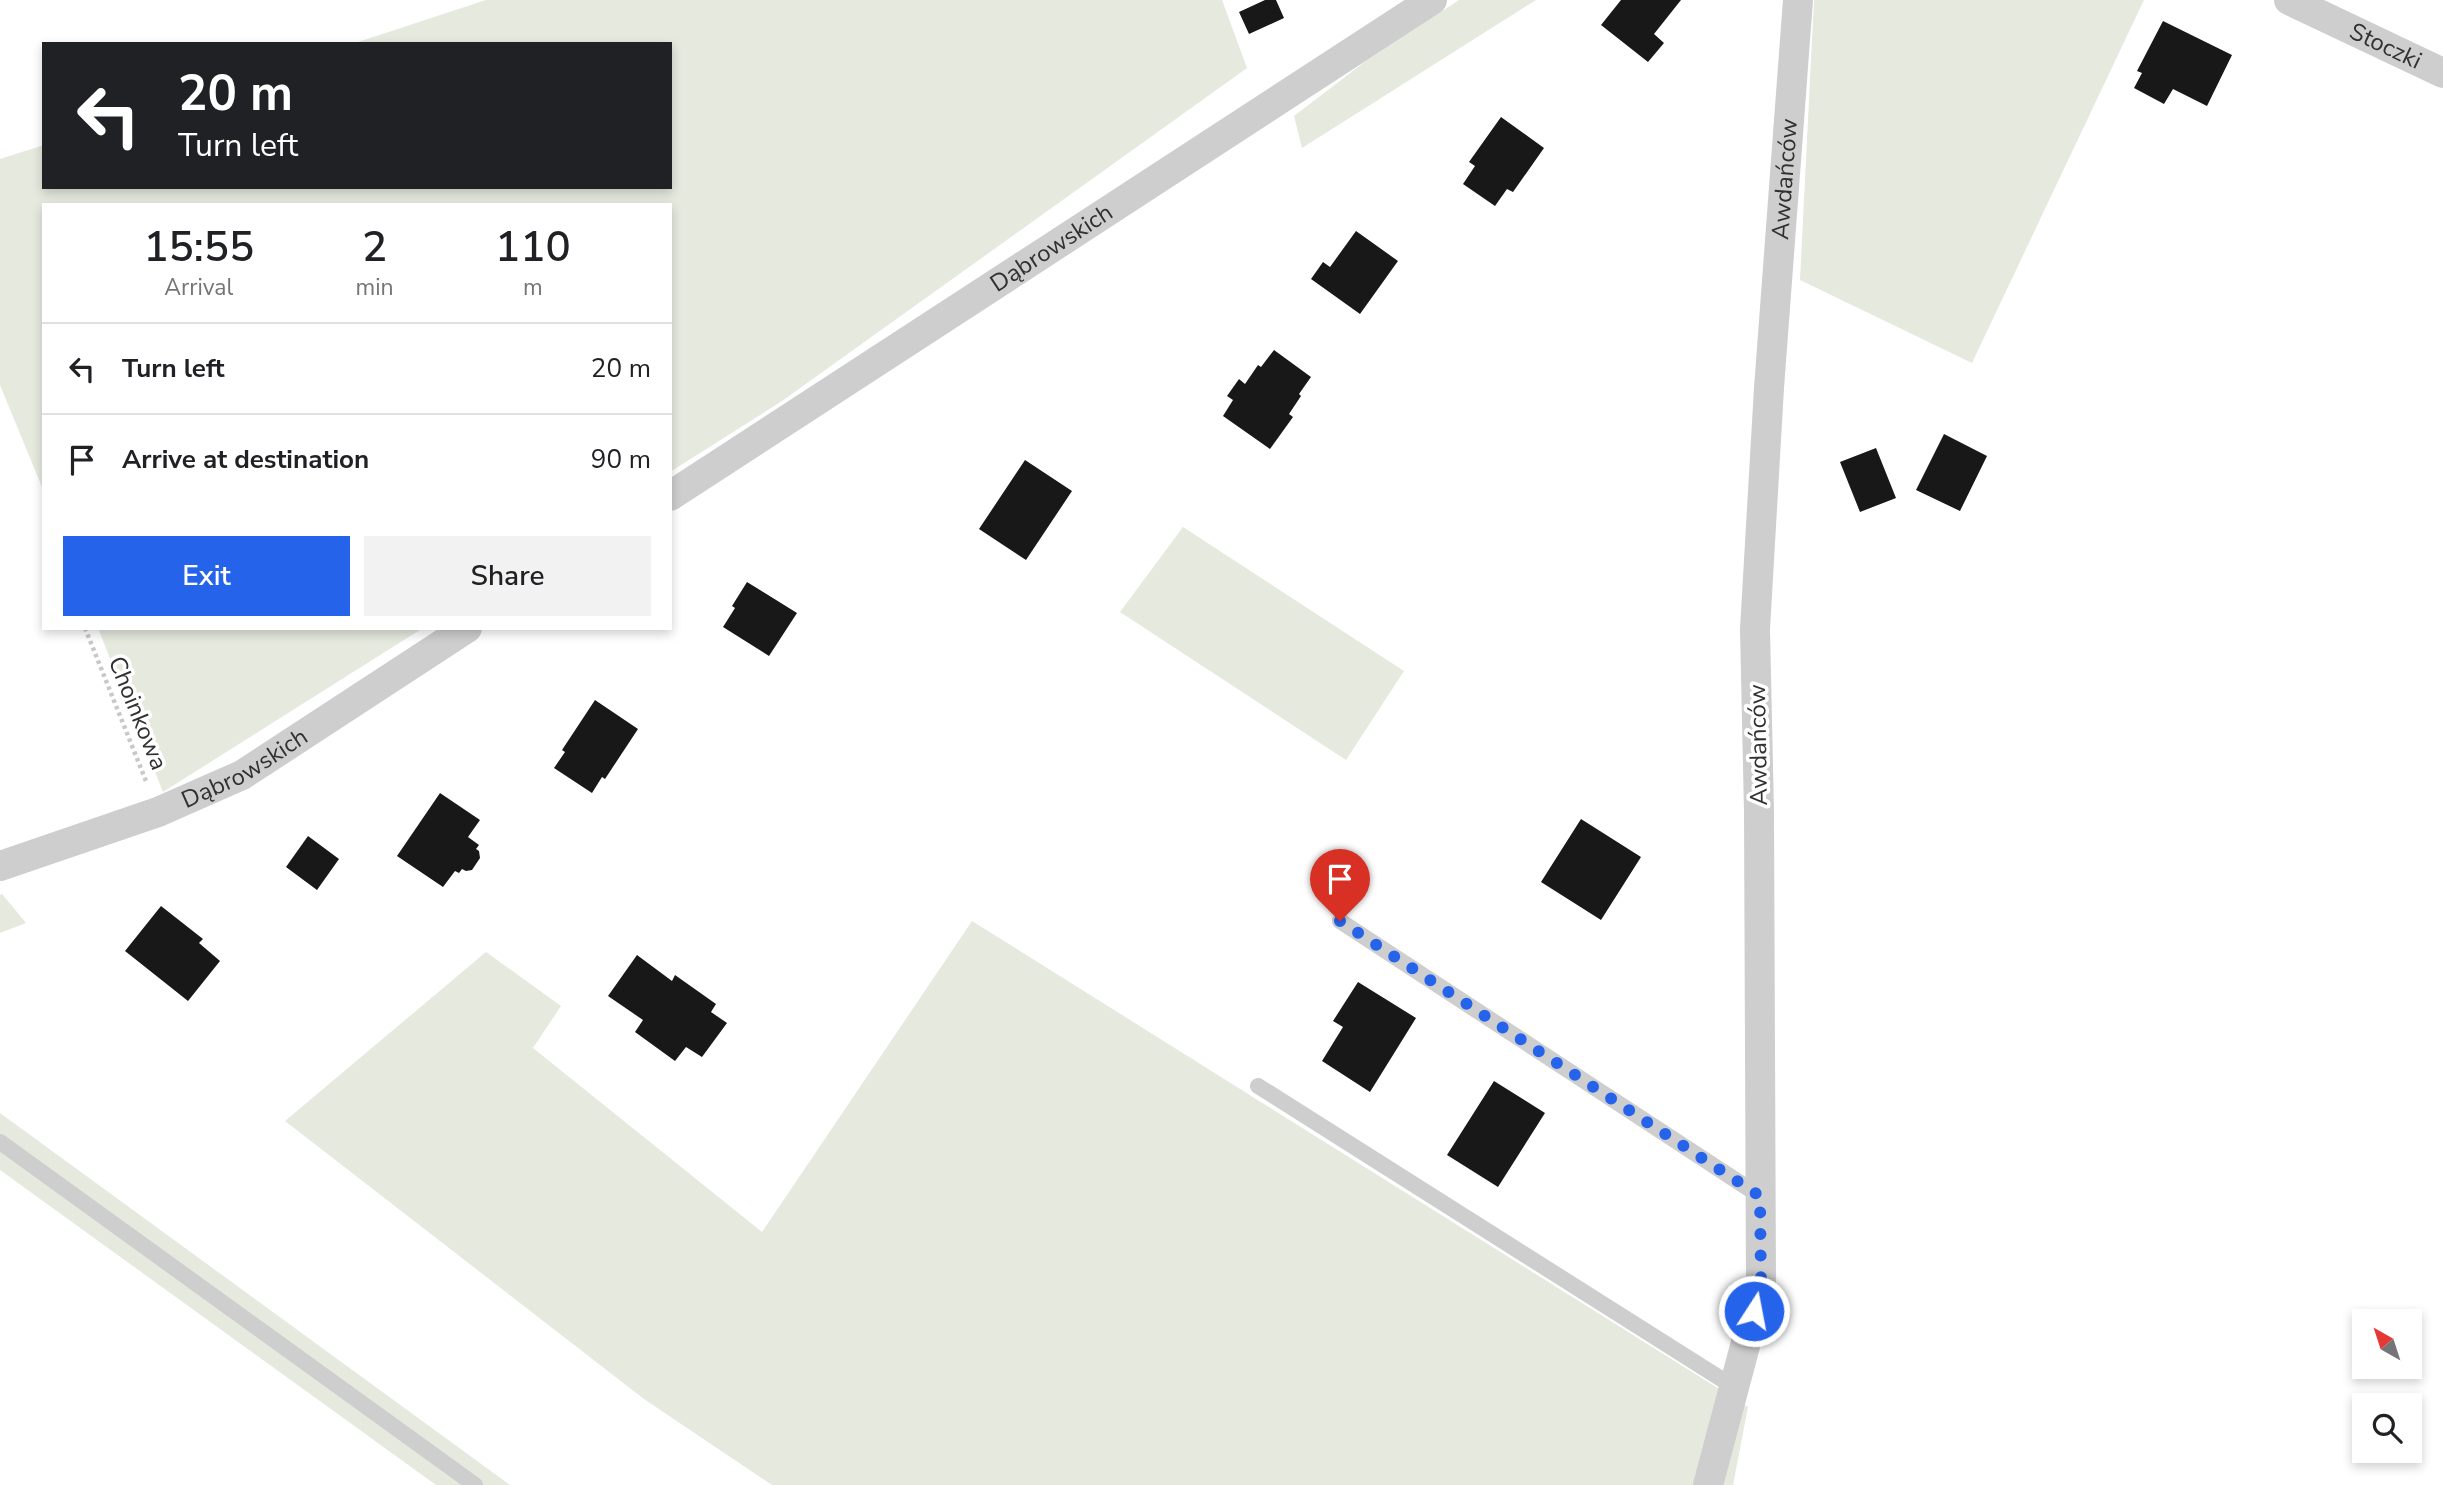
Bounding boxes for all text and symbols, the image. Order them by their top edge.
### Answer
street label: Stoczki [2344,15,2427,77]
text: 20 m [178,60,293,127]
icon: left [63,70,154,161]
street label: Awdańców [1764,117,1805,241]
text: Turn left [178,124,298,167]
street label: Dąbrowskich [984,196,1119,299]
text: 15:55 [143,219,254,276]
text: 2 [362,219,387,276]
text: 110 [495,219,571,276]
text: Arrival [164,272,233,303]
text: min [356,272,394,303]
text: m [523,272,543,303]
icon: left [63,350,101,388]
text: Turn left [122,351,225,386]
text: 20 m [591,351,651,386]
icon: arrive [63,441,101,479]
text: Arrive at destination [122,442,369,477]
text: 90 m [591,442,651,477]
button: Exit [63,536,350,616]
button: Share [364,536,651,616]
street label: Choinkowa [101,651,175,775]
street label: Awdańców [1741,684,1775,806]
street label: Dąbrowskich [176,720,314,816]
pin [1310,849,1370,921]
icon: arrive [1321,860,1359,898]
position arrow [1717,1274,1791,1348]
north arrow [2352,1309,2422,1379]
map controls [2352,1309,2422,1463]
button: search [2352,1393,2422,1463]

